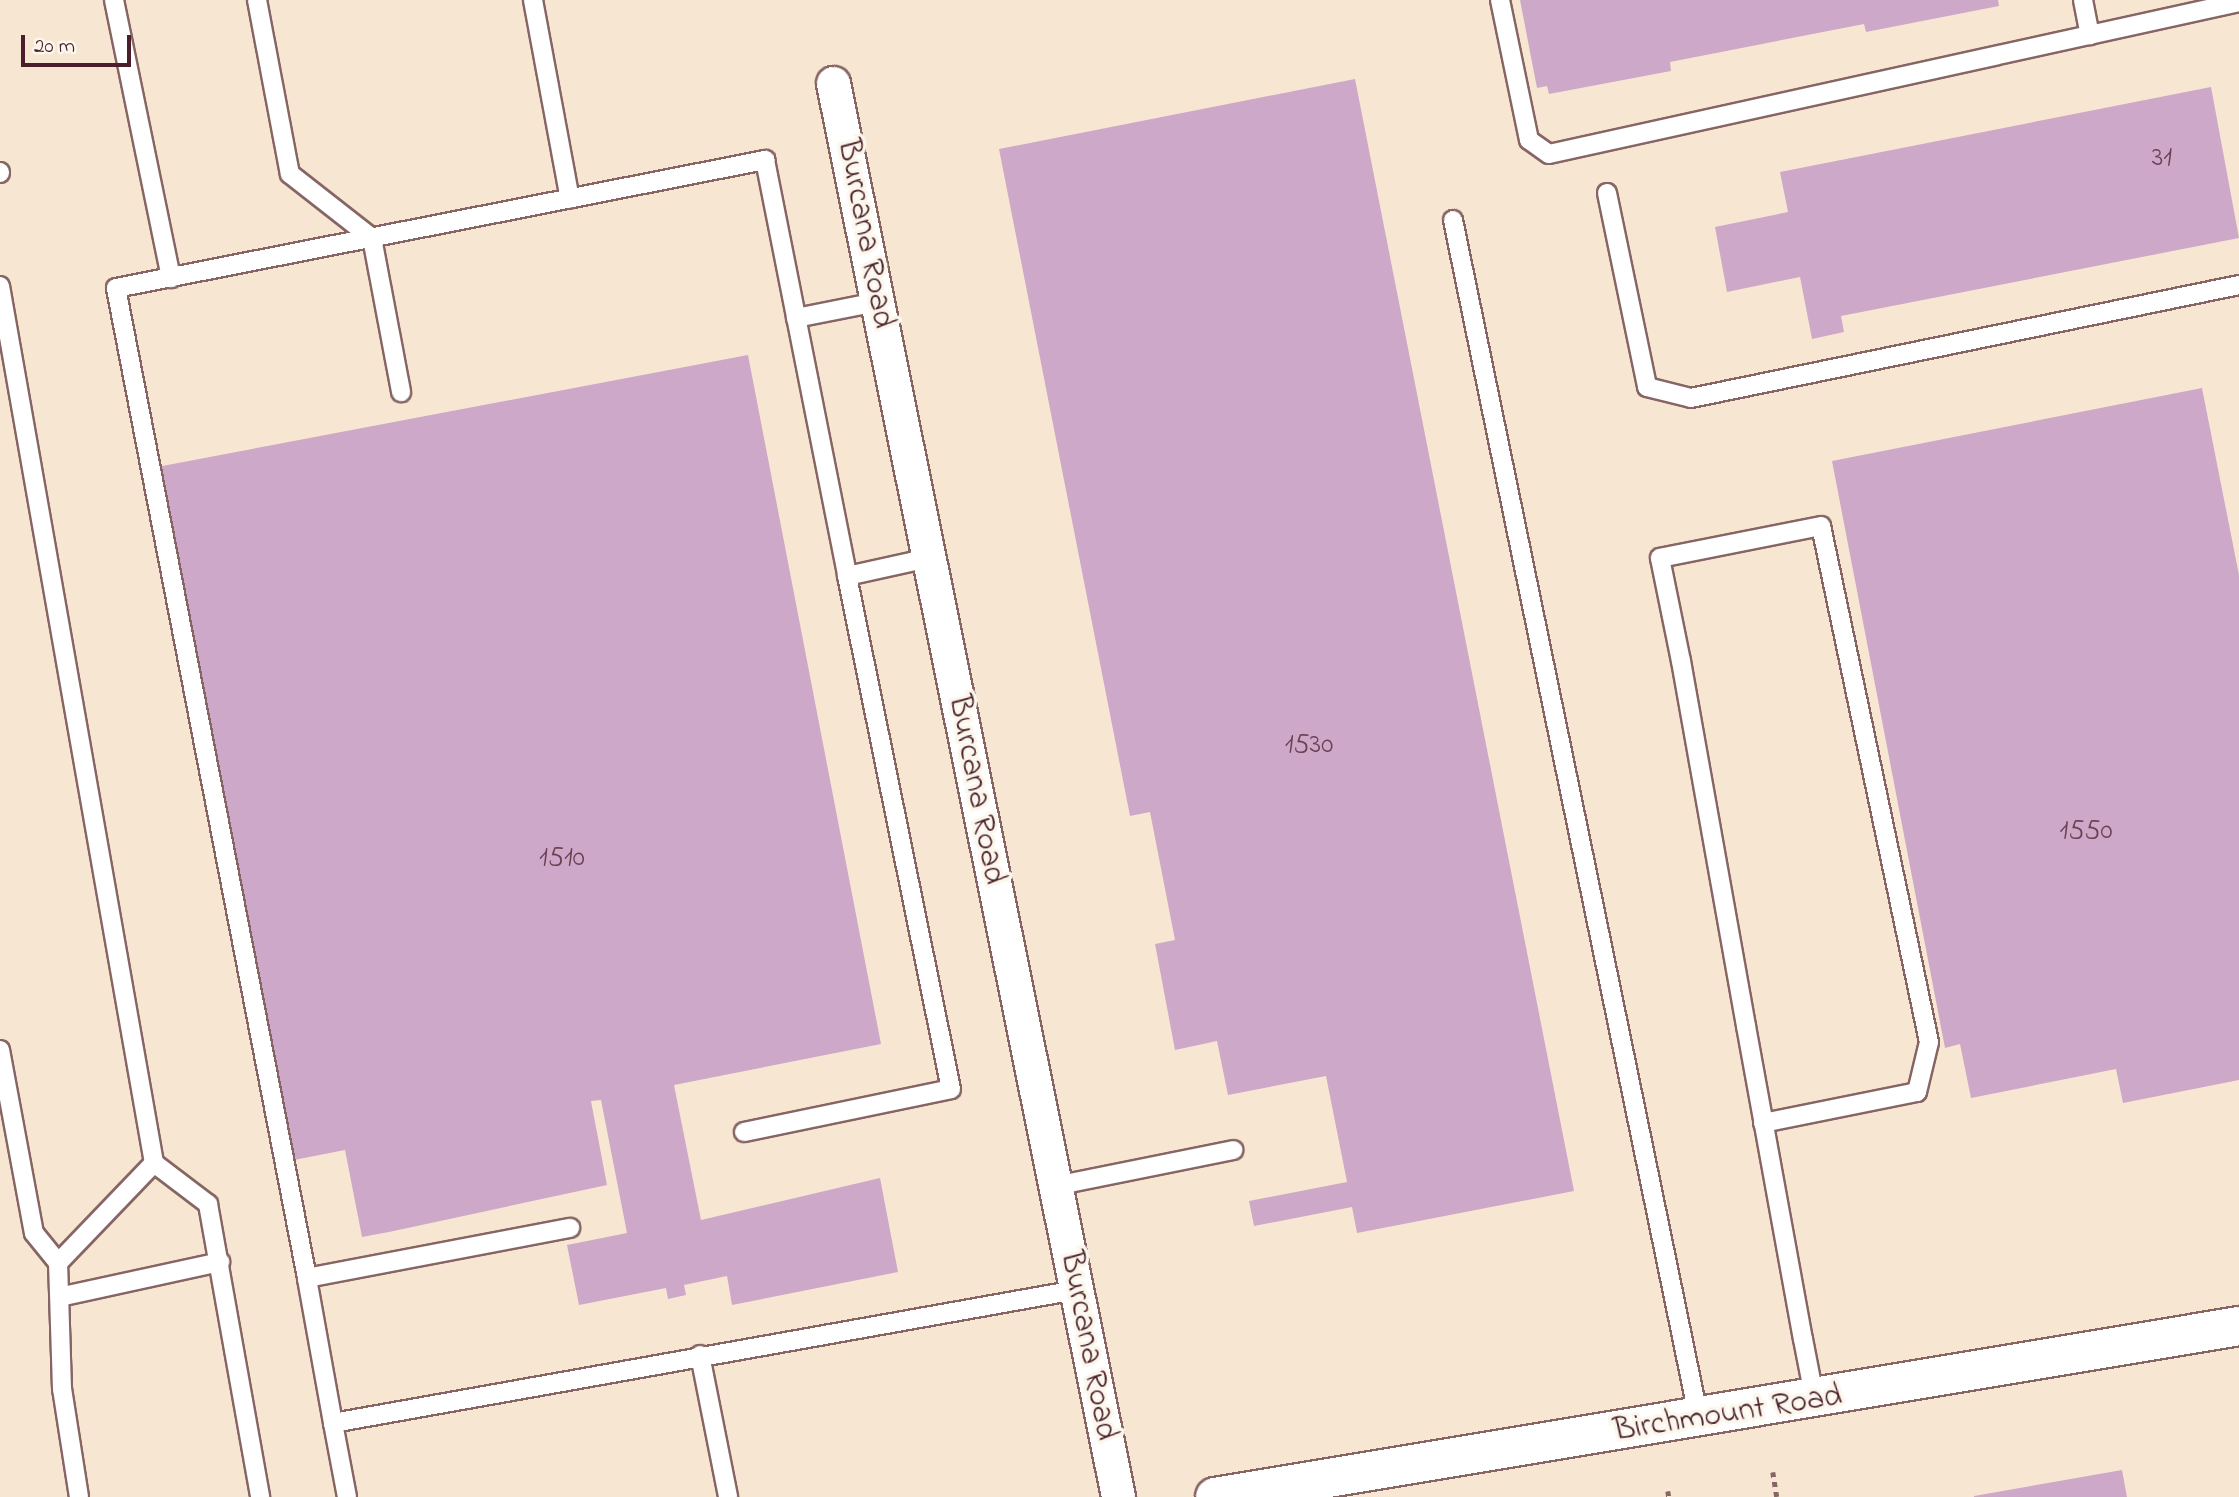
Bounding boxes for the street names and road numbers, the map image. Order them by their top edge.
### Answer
street label: Burcana Road [827,136,901,332]
street label: Burcana Road [938,692,1012,888]
street label: Burcana Road [1050,1248,1124,1444]
street label: Birchmount Road [1611,1378,1845,1452]

